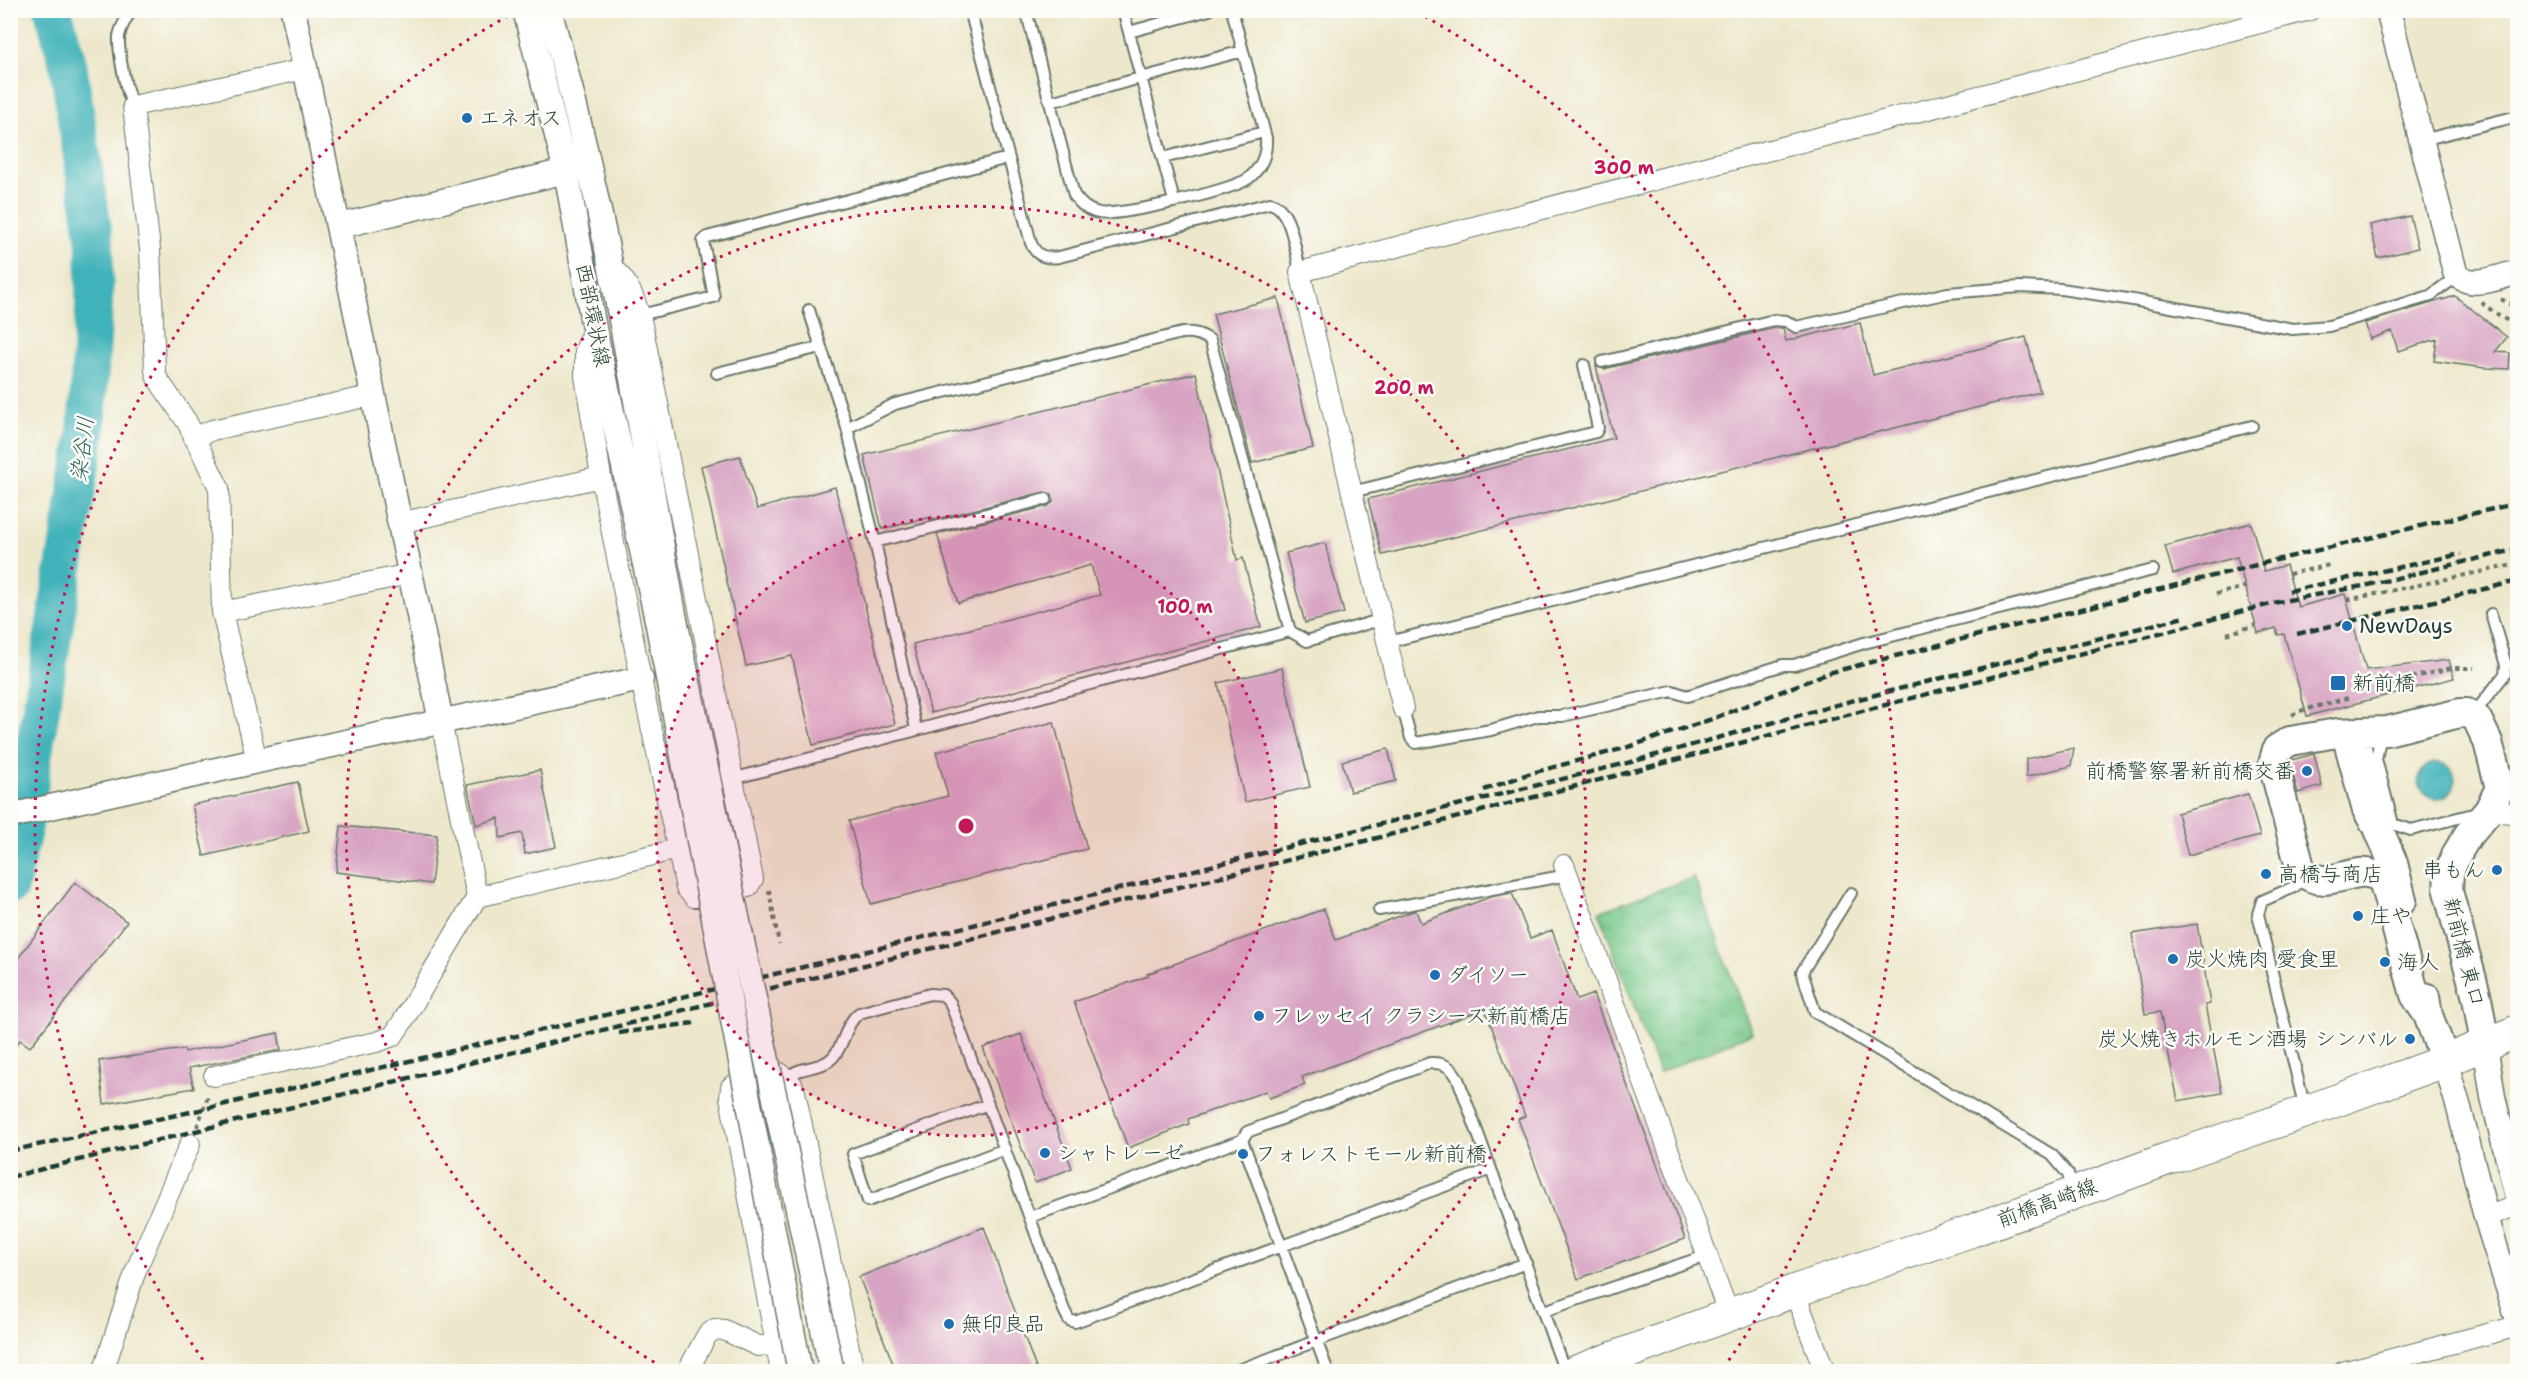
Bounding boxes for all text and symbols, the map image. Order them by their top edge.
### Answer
place label: エネオス [479,104,562,132]
marker: エネオス [460,111,474,125]
text: 300 m [1594,156,1655,180]
street label: 西部環状線 [569,261,617,369]
text: 200 m [1374,376,1435,400]
water label: 染谷川 [64,414,100,484]
text: 100 m [1157,595,1213,619]
place label: NewDays [2359,612,2453,640]
marker: NewDays [2340,619,2354,633]
place label: 新前橋 [2352,669,2415,697]
marker: 新前橋 [2329,674,2347,692]
place label: 前橋警察署新前橋交番 [2085,757,2295,785]
marker: 前橋警察署新前橋交番 [2300,764,2314,778]
centre of rings [956,816,976,836]
place label: 串もん [2422,856,2485,884]
place label: 高橋与商店 [2278,860,2383,888]
marker: 串もん [2490,863,2504,877]
marker: 高橋与商店 [2259,867,2273,881]
street label: 新前橋 東口 [2437,894,2491,1010]
place label: 庄や [2370,902,2412,930]
marker: 庄や [2351,909,2365,923]
place label: 炭火焼肉 愛食里 [2185,945,2339,973]
place label: 海人 [2397,948,2439,976]
marker: 炭火焼肉 愛食里 [2166,952,2180,966]
marker: 海人 [2378,955,2392,969]
place label: ダイソー [1447,961,1529,989]
marker: ダイソー [1428,968,1442,982]
place label: フレッセイ クラシーズ新前橋店 [1271,1002,1570,1030]
marker: フレッセイ クラシーズ新前橋店 [1252,1009,1266,1023]
place label: 炭火焼きホルモン酒場 シンバル [2098,1025,2398,1053]
marker: 炭火焼きホルモン酒場 シンバル [2403,1032,2417,1046]
place label: シャトレーゼ [1057,1139,1184,1167]
place label: フォレストモール新前橋 [1255,1140,1486,1168]
marker: シャトレーゼ [1038,1146,1052,1160]
marker: フォレストモール新前橋 [1236,1147,1250,1161]
street label: 前橋高崎線 [1993,1172,2101,1234]
place label: 無印良品 [961,1310,1045,1338]
marker: 無印良品 [942,1317,956,1331]

